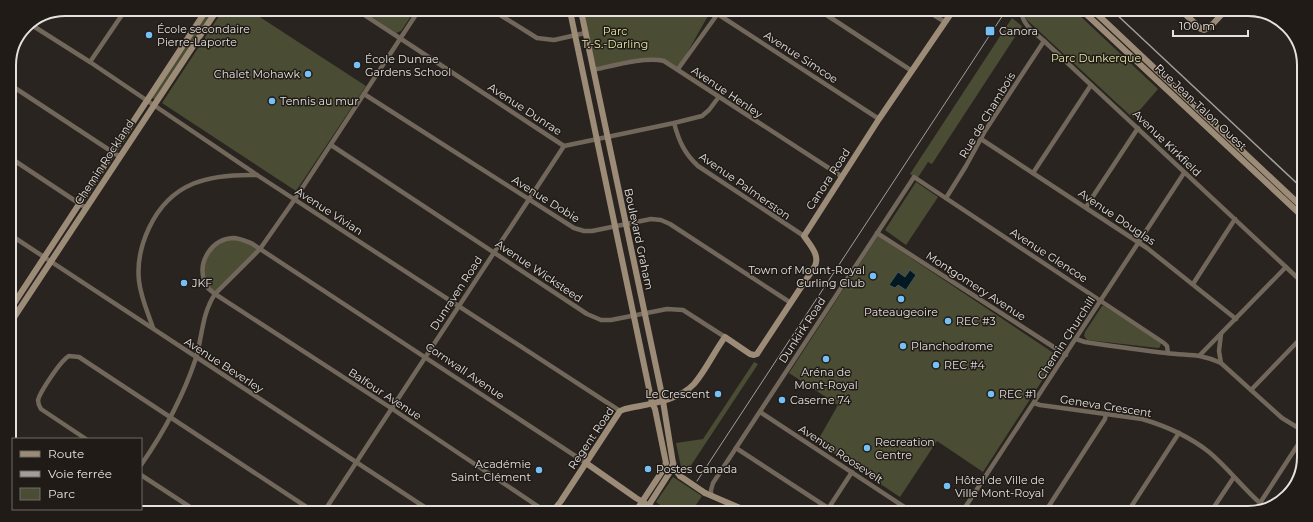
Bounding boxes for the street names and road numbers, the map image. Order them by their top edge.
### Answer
street label: Avenue Simcoe [761,28,841,86]
street label: Rue Jean-Talon Ouest [1152,61,1250,154]
street label: Avenue Henley [689,63,765,121]
street label: Rue de Chambois [956,69,1019,161]
street label: Avenue Dunrae [485,80,565,138]
street label: Avenue Kirkfield [1130,107,1204,179]
street label: Chemin Rockland [71,117,137,207]
street label: Canora Road [803,146,853,212]
street label: Avenue Palmerston [697,149,793,223]
street label: Avenue Dobie [509,173,583,226]
street label: Avenue Vivian [293,184,365,238]
street label: Avenue Douglas [1076,186,1159,248]
street label: Boulevard Graham [621,187,657,291]
street label: Avenue Glencoe [1008,225,1091,285]
street label: Avenue Wicksteed [493,237,585,305]
street label: Montgomery Avenue [923,248,1029,324]
street label: Dunraven Road [427,253,485,333]
street label: Dunkirk Road [775,294,829,366]
street label: Chemin Churchill [1034,294,1098,382]
street label: Avenue Beverley [182,334,266,396]
street label: Cornwall Avenue [423,339,507,403]
street label: Balfour Avenue [346,365,425,423]
street label: Geneva Crescent [1059,392,1154,420]
street label: Regent Road [565,404,617,472]
street label: Avenue Roosevelt [796,421,886,487]

